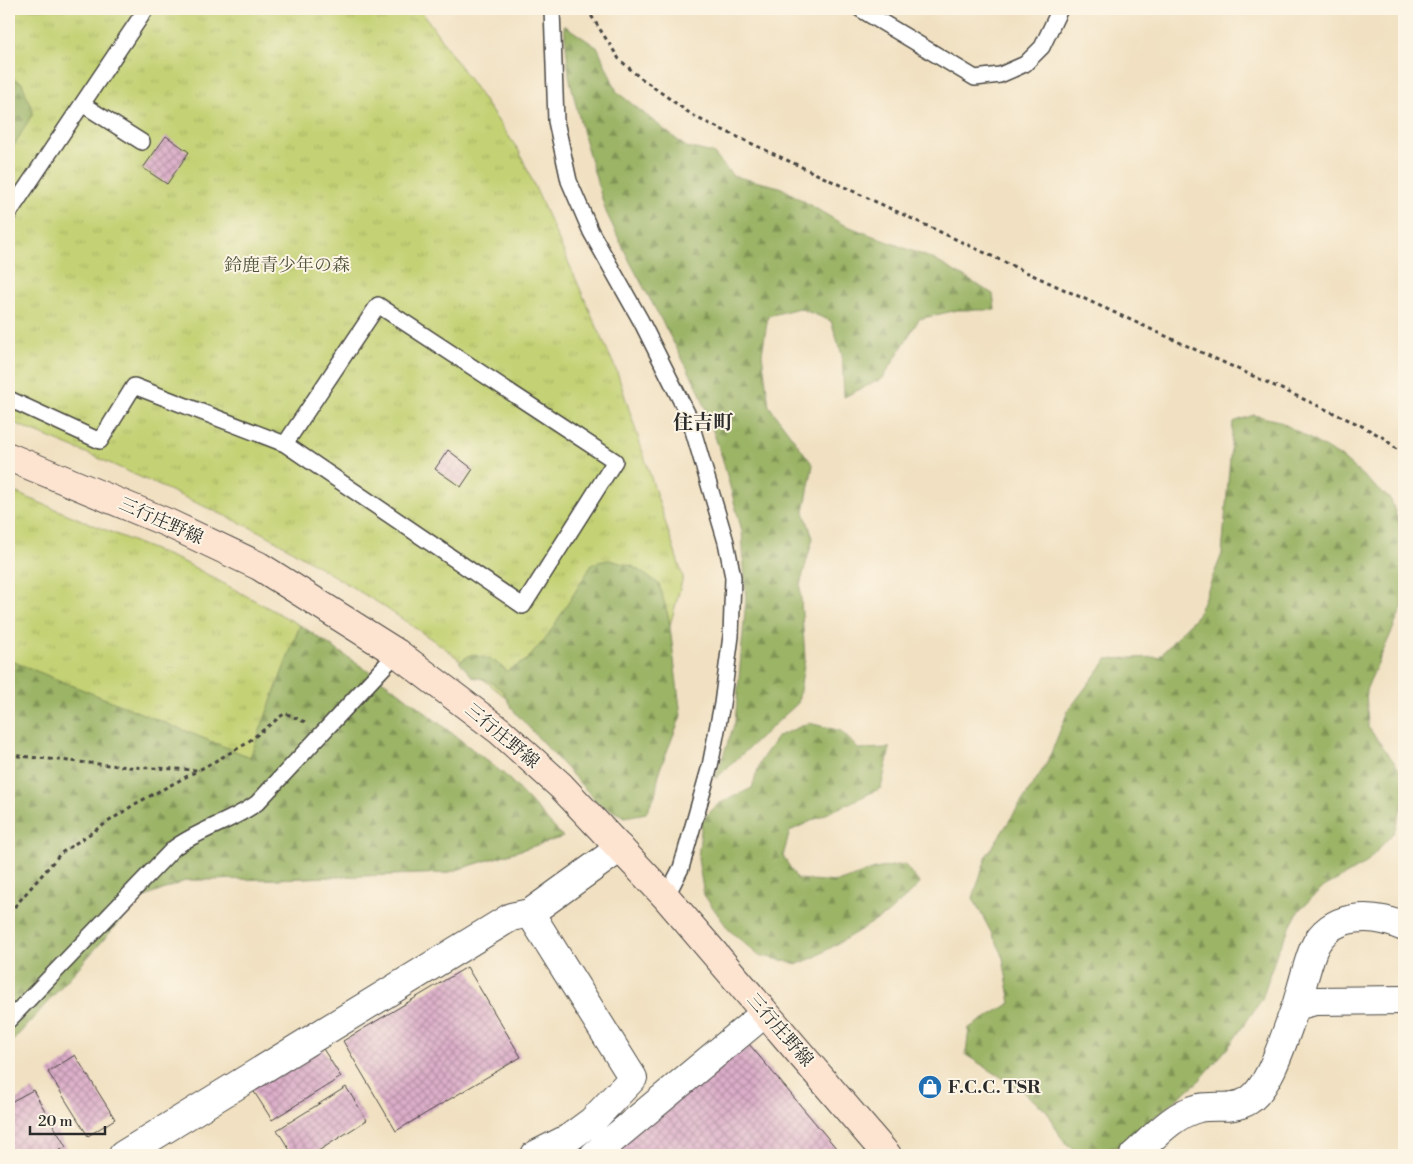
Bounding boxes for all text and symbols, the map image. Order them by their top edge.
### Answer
park label: 鈴鹿青少年の森 [224,254,350,277]
district label: 住吉町 [673,411,734,436]
street label: 三行庄野線 [115,492,207,550]
street label: 三行庄野線 [460,698,544,774]
street label: 三行庄野線 [742,988,818,1072]
shop icon: F.C.C. TSR [917,1074,943,1100]
place label: F.C.C. TSR [948,1076,1041,1099]
scale bar [30,1104,105,1136]
text: 20 m [38,1112,73,1131]

